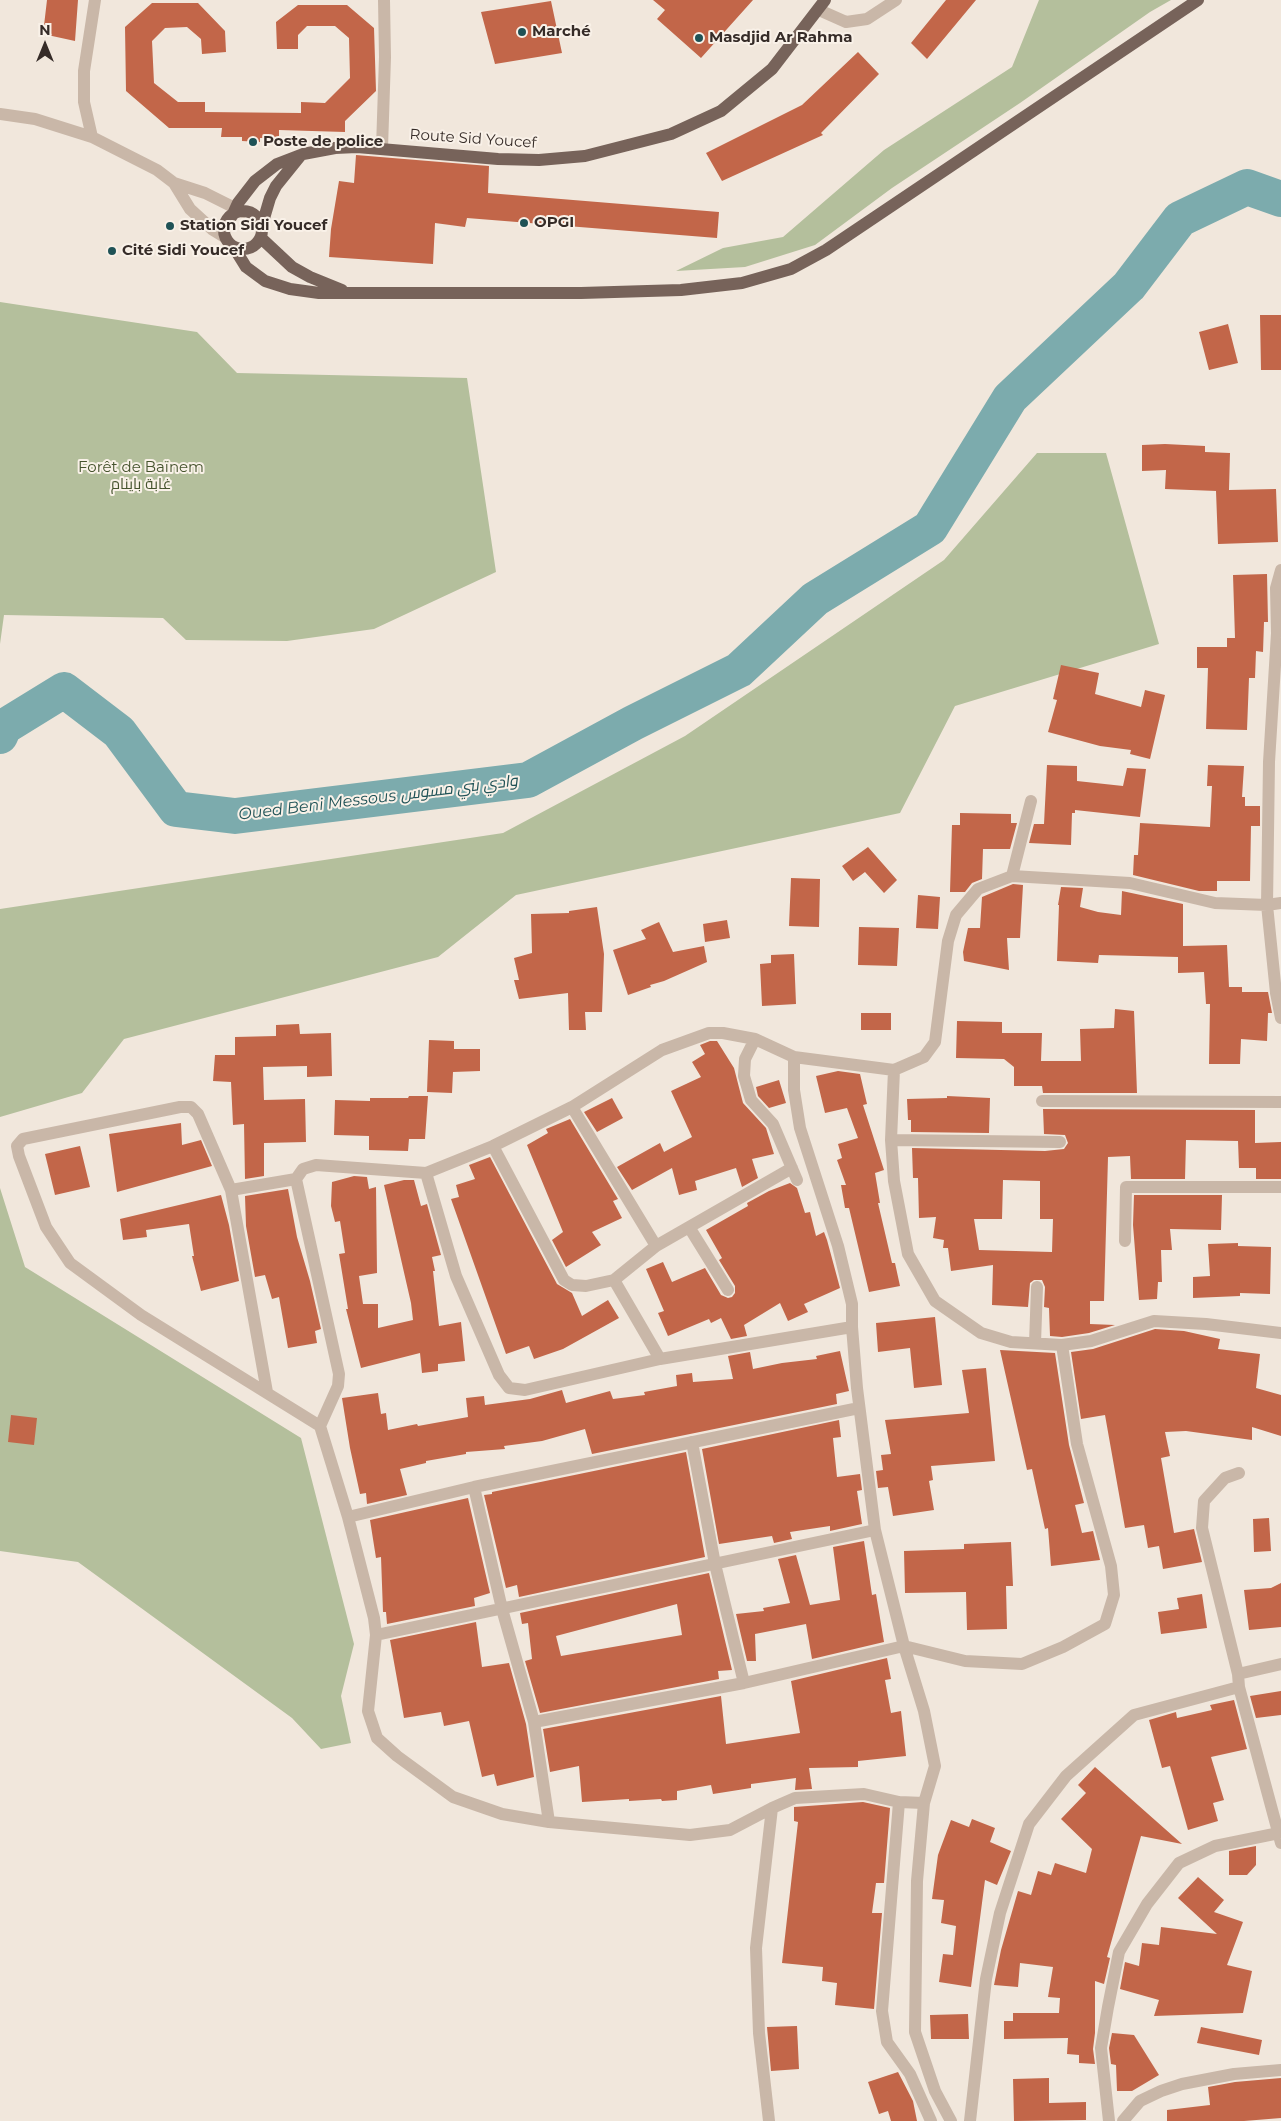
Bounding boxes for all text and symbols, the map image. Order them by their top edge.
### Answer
north arrow [20,20,70,70]
text: N [39,21,51,39]
place label: Marché [532,23,591,41]
marker: Marché [516,26,528,38]
place label: Masdjid Ar Rahma [709,29,852,47]
marker: Masdjid Ar Rahma [693,32,705,44]
street label: Route Sid Youcef [409,126,537,152]
place label: Poste de police [263,133,383,151]
marker: Poste de police [247,136,259,148]
place label: OPGI [534,214,574,232]
place label: Station Sidi Youcef [180,217,327,235]
marker: OPGI [518,217,530,229]
marker: Station Sidi Youcef [164,220,176,232]
place label: Cité Sidi Youcef [122,242,244,260]
marker: Cité Sidi Youcef [106,245,118,257]
park label: Forêt de Baïnem غابة باينام [78,459,204,494]
water label: Oued Beni Messous وادي بني مسوس [237,771,519,825]

